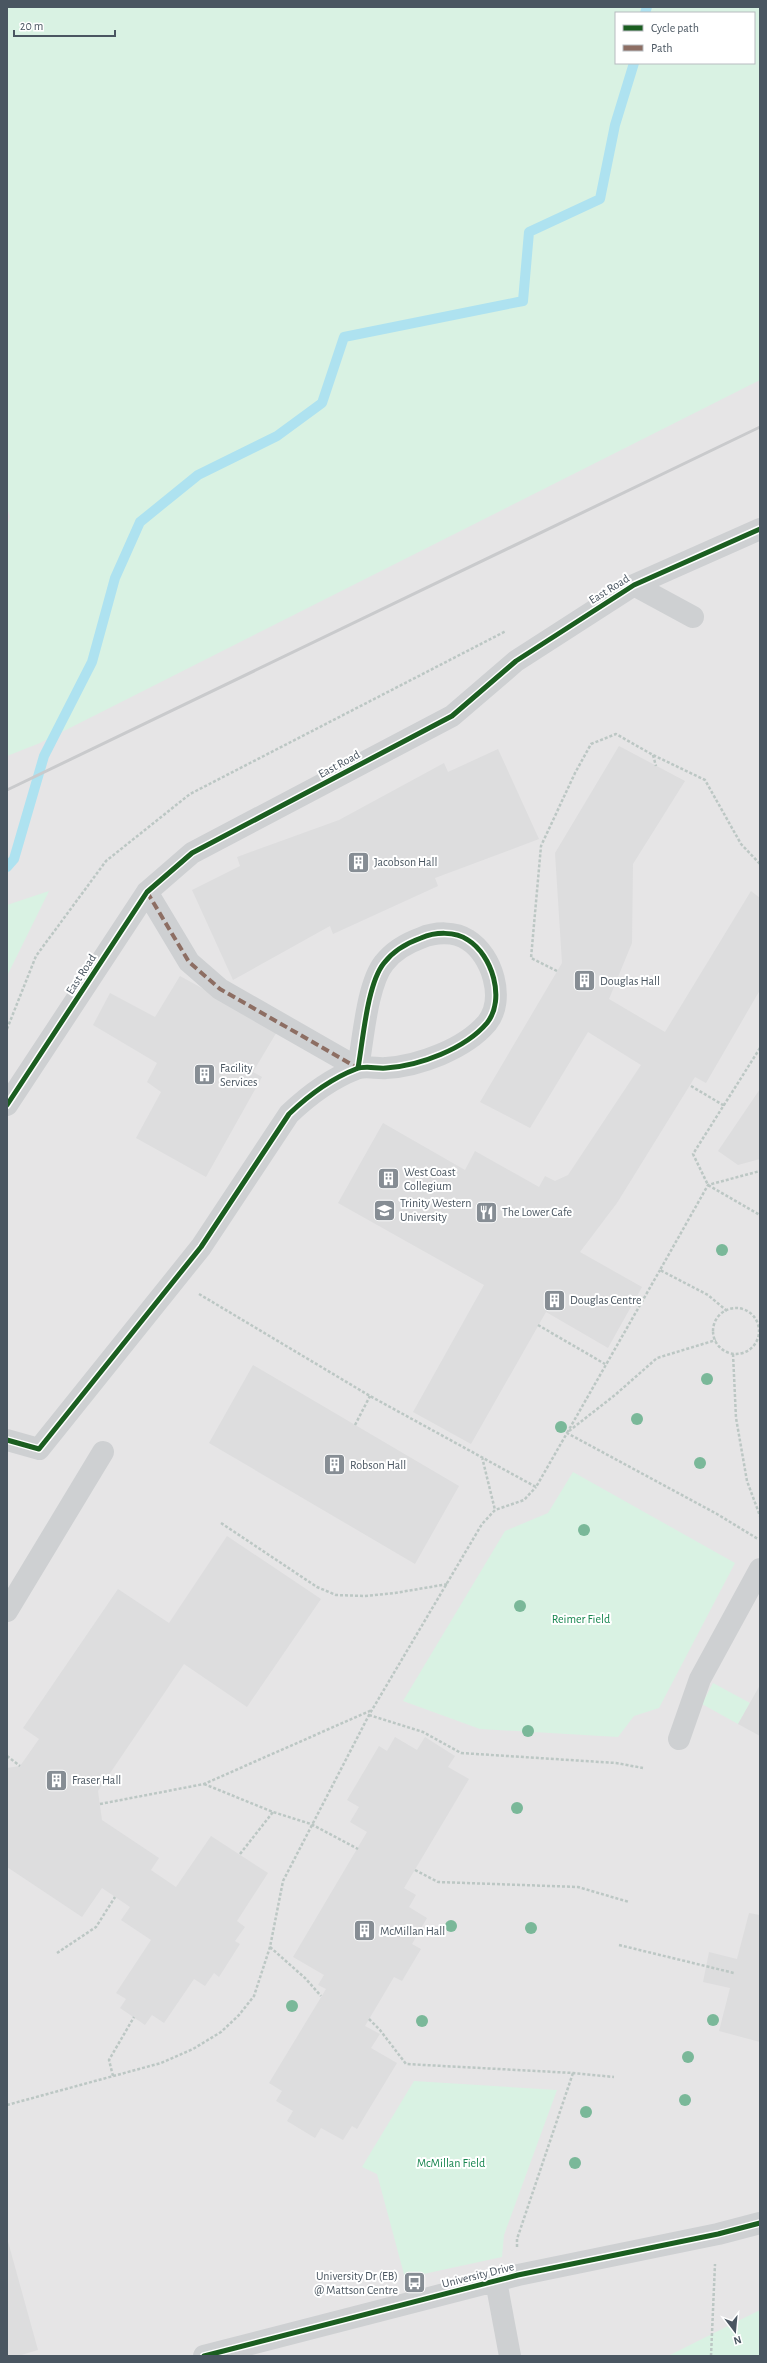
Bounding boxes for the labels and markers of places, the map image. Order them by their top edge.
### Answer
building icon: Jacobson Hall [346,849,372,875]
place label: Jacobson Hall [374,856,438,868]
building icon: Douglas Hall [571,968,597,994]
place label: Douglas Hall [600,975,660,987]
building icon: Facility Services [191,1062,217,1088]
place label: Facility Services [220,1062,258,1088]
building icon: West Coast Collegium [376,1166,402,1192]
place label: West Coast Collegium [404,1166,456,1192]
school or university icon: Trinity Western University [371,1197,397,1223]
place label: Trinity Western University [400,1197,471,1224]
restaurant icon: The Lower Cafe [474,1199,500,1225]
place label: The Lower Cafe [502,1206,572,1218]
building icon: Douglas Centre [542,1287,568,1313]
place label: Douglas Centre [570,1294,642,1306]
building icon: Robson Hall [321,1452,347,1478]
place label: Robson Hall [350,1459,406,1471]
building icon: Fraser Hall [44,1767,70,1793]
place label: Fraser Hall [72,1774,121,1786]
building icon: McMillan Hall [351,1918,377,1944]
place label: McMillan Hall [380,1925,445,1937]
place label: University Dr (EB) @ Mattson Centre [314,2270,398,2296]
bus stop icon: University Dr (EB) @ Mattson Centre [401,2270,427,2296]

